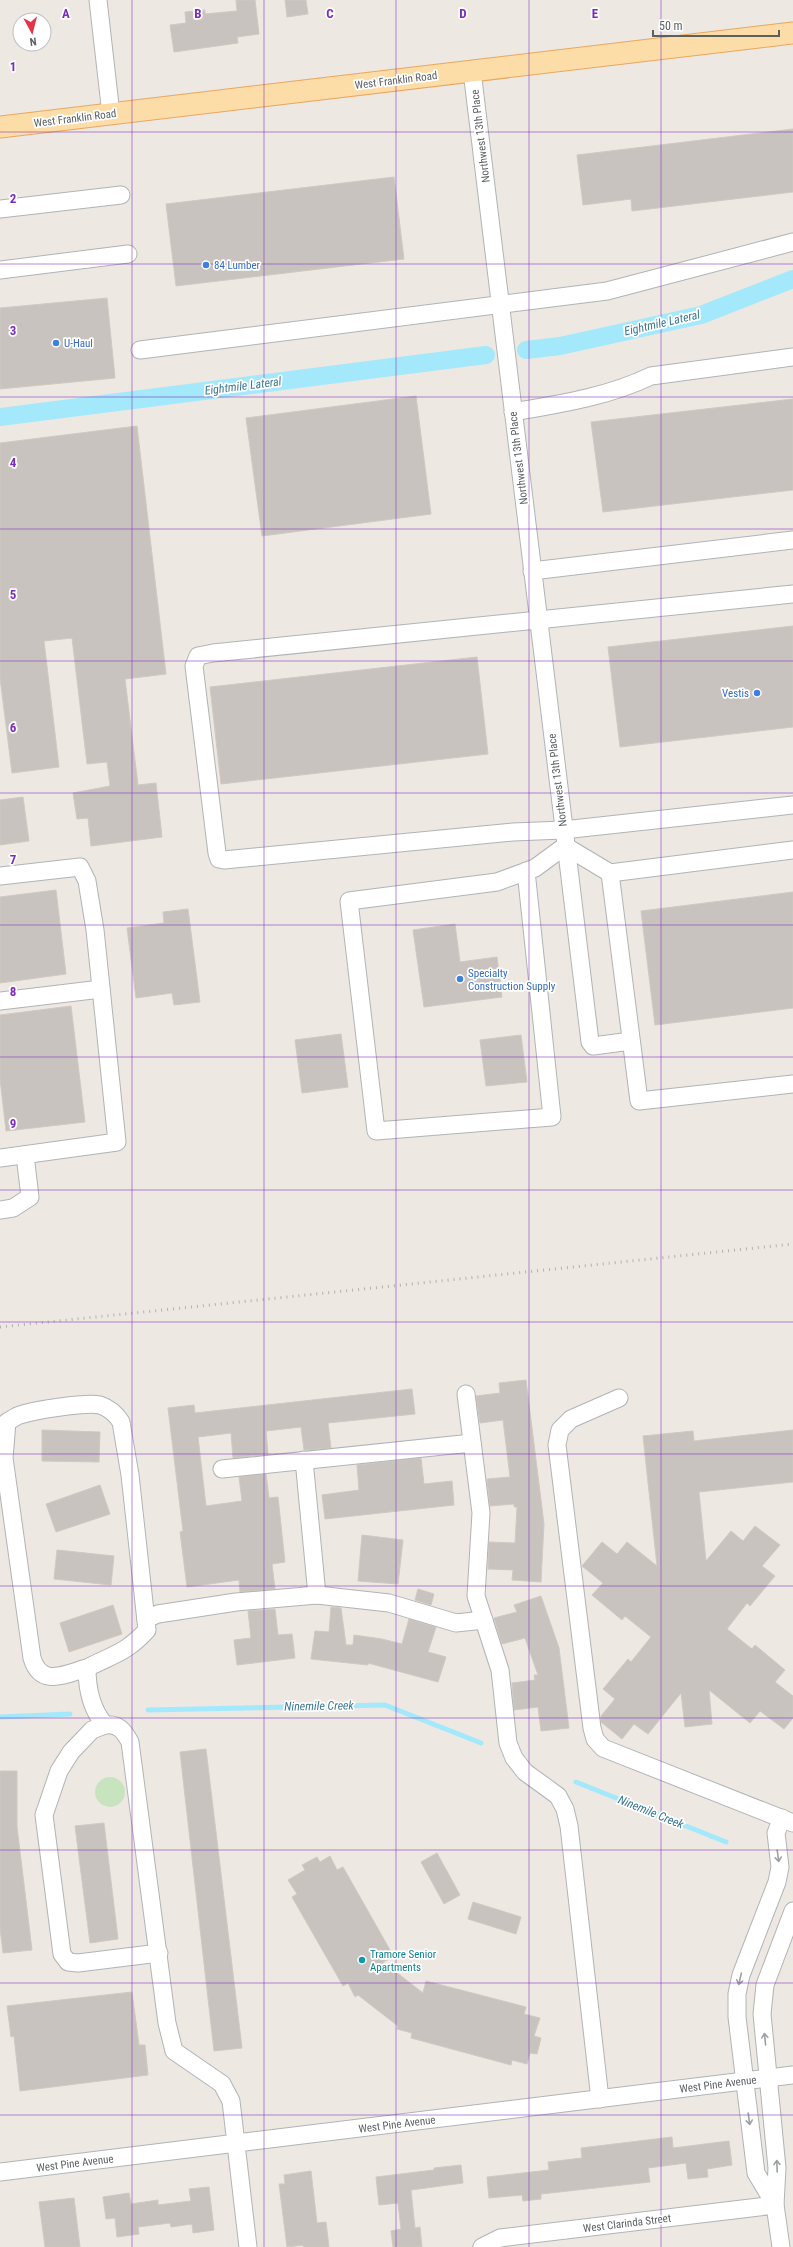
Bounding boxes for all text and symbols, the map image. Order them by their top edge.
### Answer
text: A [62,6,70,21]
text: B [194,6,202,21]
text: C [326,6,334,21]
text: D [459,6,467,21]
text: E [592,6,599,21]
north arrow [12,12,52,52]
scale bar [653,12,779,38]
text: 50 m [659,19,683,33]
text: N [29,35,37,48]
text: 1 [10,59,16,74]
street label: West Franklin Road [354,69,438,92]
street label: Northwest 13th Place [468,89,493,183]
street label: West Franklin Road [33,107,117,130]
text: 2 [10,191,17,206]
place label: 84 Lumber [214,259,261,272]
marker: 84 Lumber [201,260,211,270]
water label: Eightmile Lateral [623,307,701,338]
text: 3 [10,323,16,338]
place label: U-Haul [64,337,93,350]
marker: U-Haul [51,338,61,348]
water label: Eightmile Lateral [204,374,282,398]
street label: Northwest 13th Place [506,411,531,505]
text: 4 [10,455,17,470]
text: 5 [10,587,17,602]
place label: Vestis [722,687,749,700]
marker: Vestis [752,688,762,698]
text: 6 [10,720,17,735]
street label: Northwest 13th Place [545,733,570,827]
text: 7 [10,852,17,867]
place label: Specialty Construction Supply [468,967,556,993]
marker: Specialty Construction Supply [455,974,465,984]
text: 8 [10,984,16,999]
text: 9 [10,1116,16,1131]
water label: Ninemile Creek [284,1698,355,1714]
water label: Ninemile Creek [616,1792,687,1832]
one-way arrow [774,1849,782,1862]
place label: Tramore Senior Apartments [370,1948,437,1974]
marker: Tramore Senior Apartments [357,1955,367,1965]
one-way arrow [736,1972,744,1985]
one-way arrow [761,2033,769,2046]
street label: West Pine Avenue [679,2073,757,2096]
one-way arrow [745,2112,753,2125]
street label: West Pine Avenue [358,2113,436,2136]
street label: West Pine Avenue [36,2152,114,2175]
one-way arrow [773,2160,781,2173]
street label: West Clarinda Street [582,2212,672,2235]

